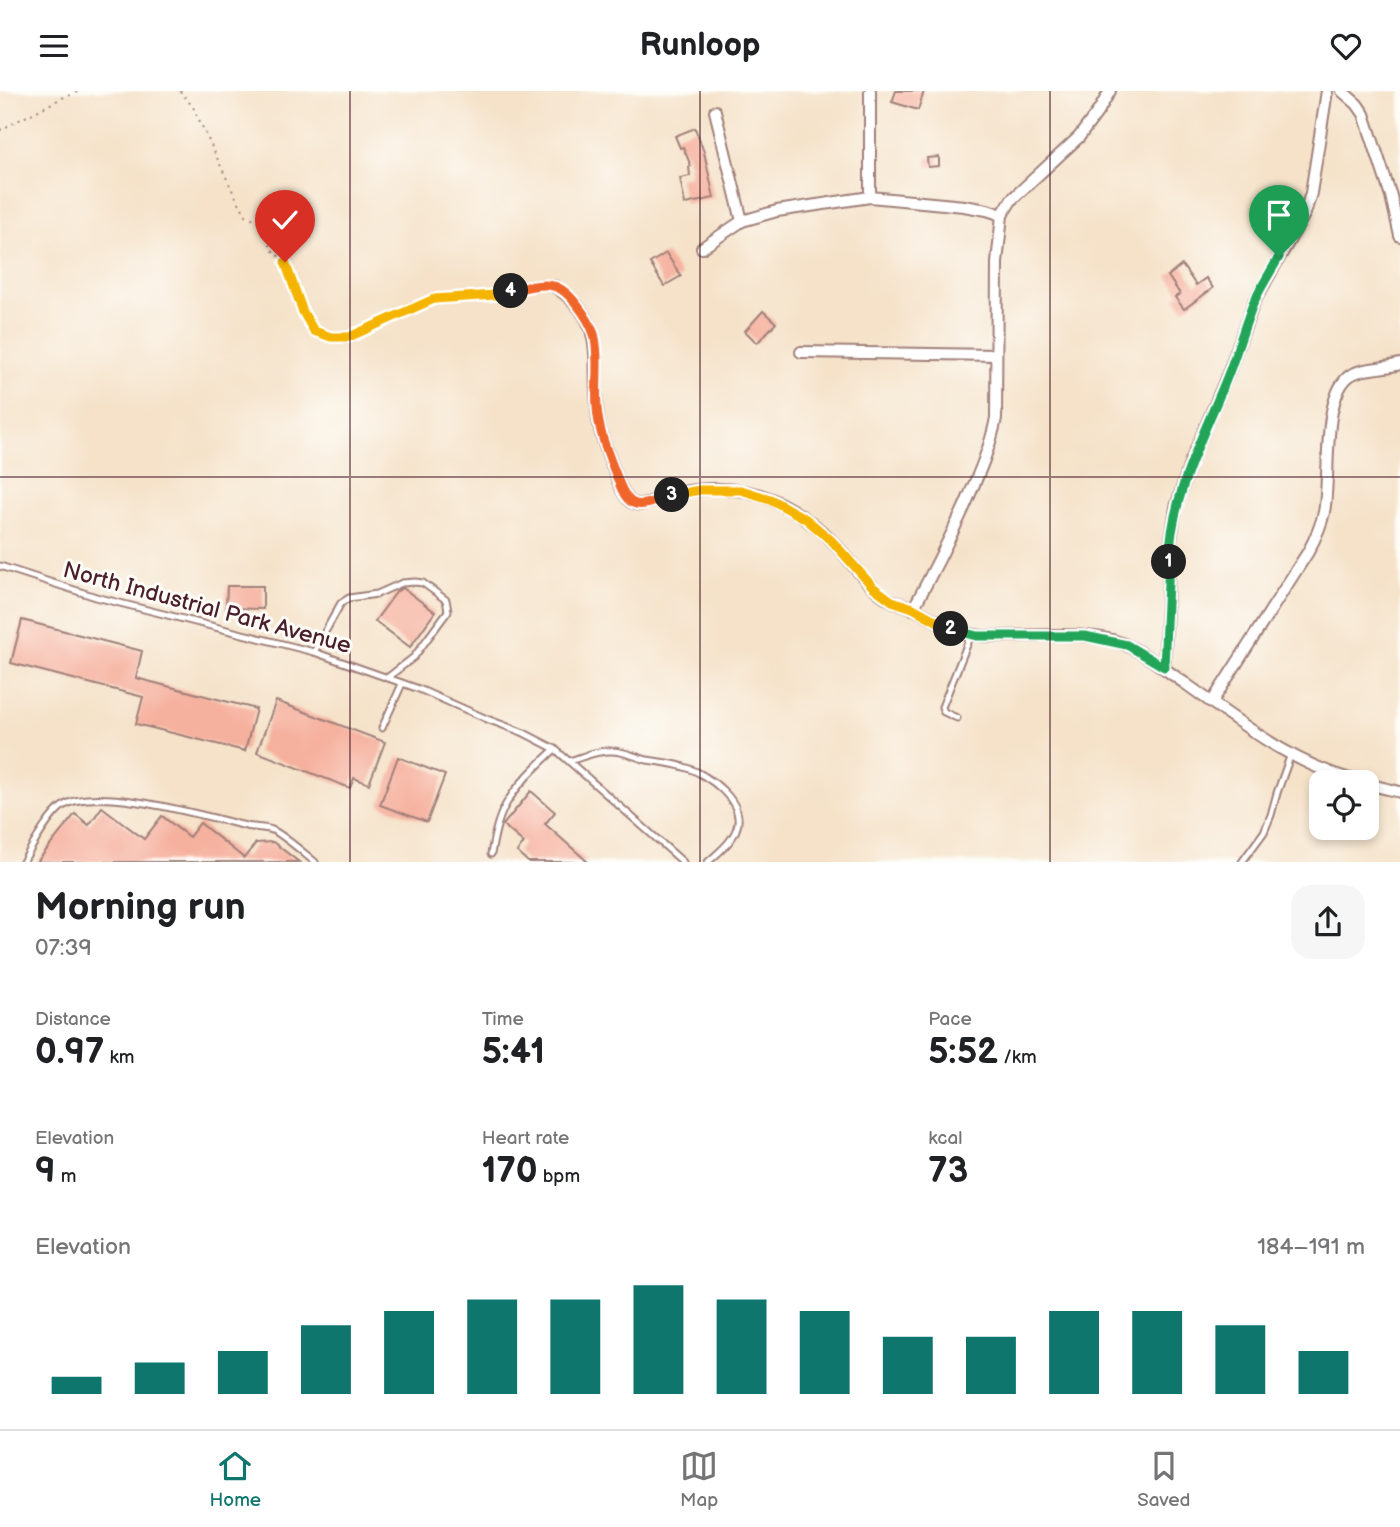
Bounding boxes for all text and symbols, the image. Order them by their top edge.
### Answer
text: Runloop [640,26,760,65]
icon: menu [35,27,73,65]
icon: heart [1327,27,1365,65]
pin [1249,185,1309,257]
pin [255,190,315,262]
icon: arrive [1260,196,1298,234]
icon: check [266,201,304,239]
pin: 4 [494,273,528,309]
text: 4 [505,279,516,302]
pin: 3 [654,477,690,513]
text: 3 [666,483,677,506]
pin: 1 [1152,545,1186,580]
text: 1 [1165,550,1173,573]
street label: North Industrial Park Avenue [60,556,354,660]
pin: 2 [934,611,968,647]
text: 2 [945,617,956,640]
map controls [1309,770,1379,840]
button: locate [1309,770,1379,840]
text: Morning run [35,885,246,930]
button: share [1291,885,1365,959]
text: 07:39 [35,934,92,962]
text: Distance [35,1008,111,1031]
text: Time [482,1008,524,1031]
text: Pace [928,1008,972,1031]
text: 0.97 [35,1031,104,1074]
text: 5:41 [482,1031,545,1074]
text: 5:52 [928,1031,998,1074]
text: km [104,1046,135,1069]
text: /km [998,1046,1037,1069]
text: Elevation [35,1127,114,1150]
text: Heart rate [482,1127,569,1150]
text: kcal [928,1127,962,1150]
text: 9 [35,1150,56,1193]
text: 170 [482,1150,538,1193]
text: 73 [928,1150,968,1193]
text: m [56,1165,76,1188]
text: bpm [538,1165,580,1188]
text: Elevation [35,1233,131,1261]
text: 184–191 m [1257,1233,1365,1261]
tab: Home [209,1447,261,1512]
tab: Map [680,1447,718,1512]
tab: Saved [1137,1447,1191,1512]

